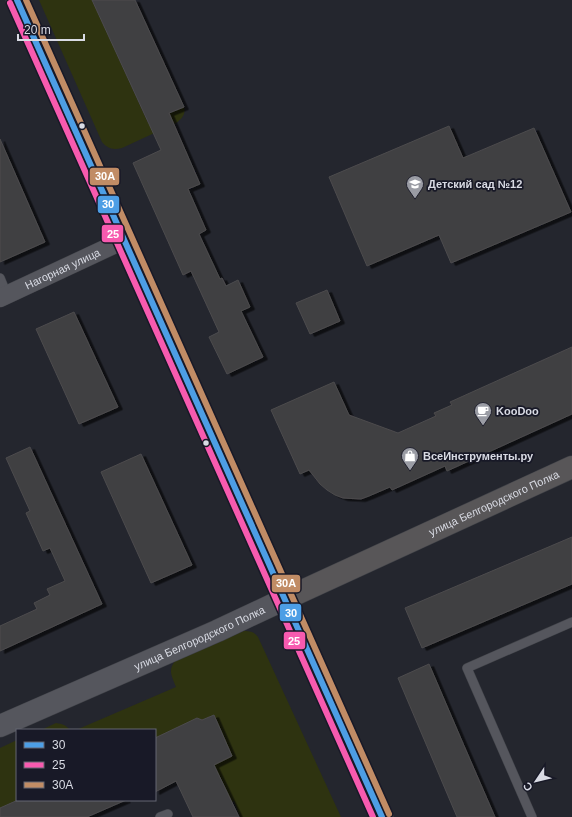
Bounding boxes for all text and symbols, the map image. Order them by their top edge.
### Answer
scale bar [18,16,84,42]
text: 20 m [24,23,51,37]
unlabelled marker [77,121,87,131]
line badge: 30А [89,167,120,186]
text: 30А [95,170,115,182]
school or university icon: Детский сад №12 [405,174,425,199]
place label: Детский сад №12 [428,178,522,190]
line badge: 30 [97,195,120,214]
text: 30 [102,198,114,210]
line badge: 25 [101,224,124,243]
text: 25 [107,228,119,240]
street label: Нагорная улица [23,246,103,291]
cafe icon: KooDoo [473,401,493,426]
place label: KooDoo [496,405,539,417]
unlabelled marker [201,438,211,448]
shop icon: ВсеИнструменты.ру [400,446,420,471]
place label: ВсеИнструменты.ру [423,450,534,462]
street label: улица Белгородского Полка [427,467,562,538]
line badge: 30А [271,574,301,593]
text: 30А [276,577,296,589]
street label: улица Белгородского Полка [132,603,268,673]
line badge: 30 [279,603,302,622]
text: 30 [285,607,297,619]
line badge: 25 [283,631,306,650]
text: 25 [288,635,300,647]
legend [16,729,156,801]
text: 30 [52,738,66,752]
text: 25 [52,758,66,772]
north arrow [516,761,556,801]
text: 30А [52,778,73,792]
text: С [521,780,535,793]

